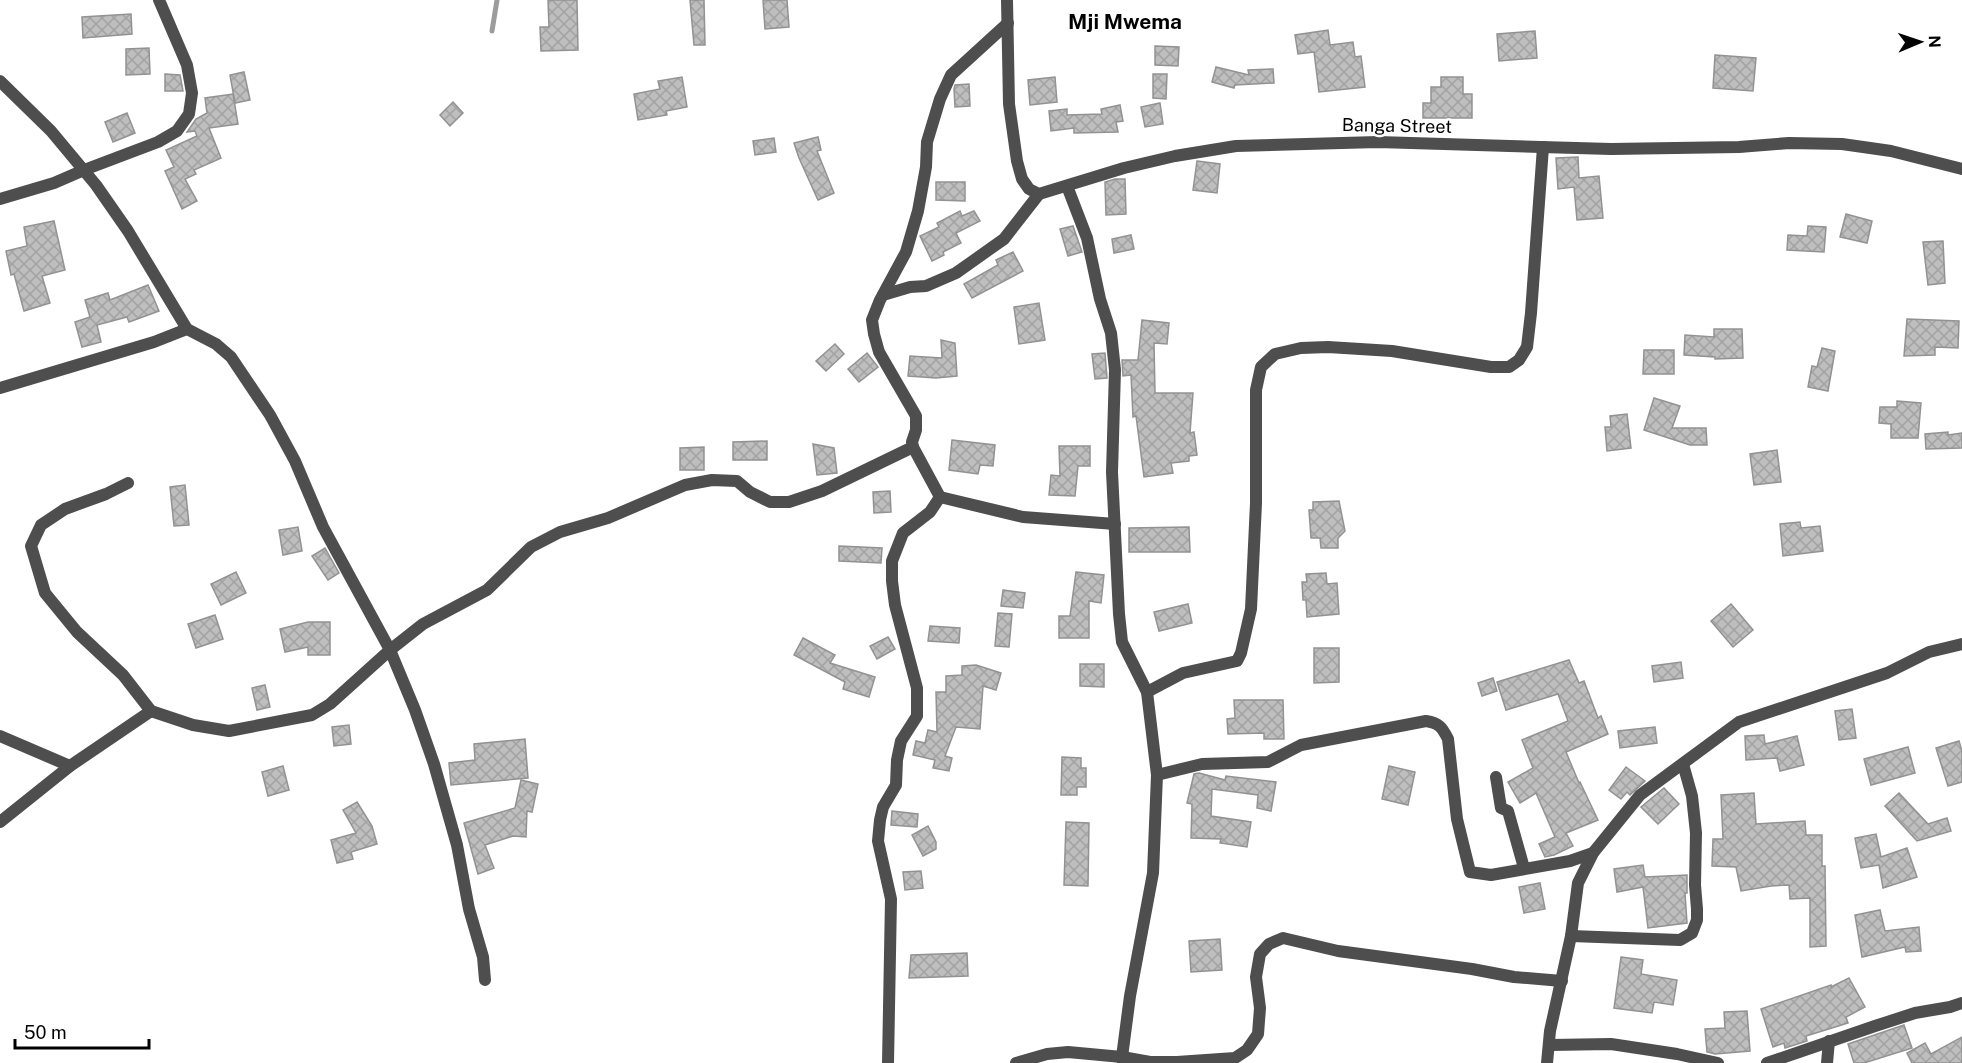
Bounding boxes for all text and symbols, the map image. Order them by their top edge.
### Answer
district label: Mji Mwema [1068,9,1182,34]
north arrow [1890,12,1950,72]
text: N [1925,35,1944,48]
street label: Banga Street [1342,114,1452,137]
scale bar [15,1012,148,1050]
text: 50 m [24,1022,67,1043]

